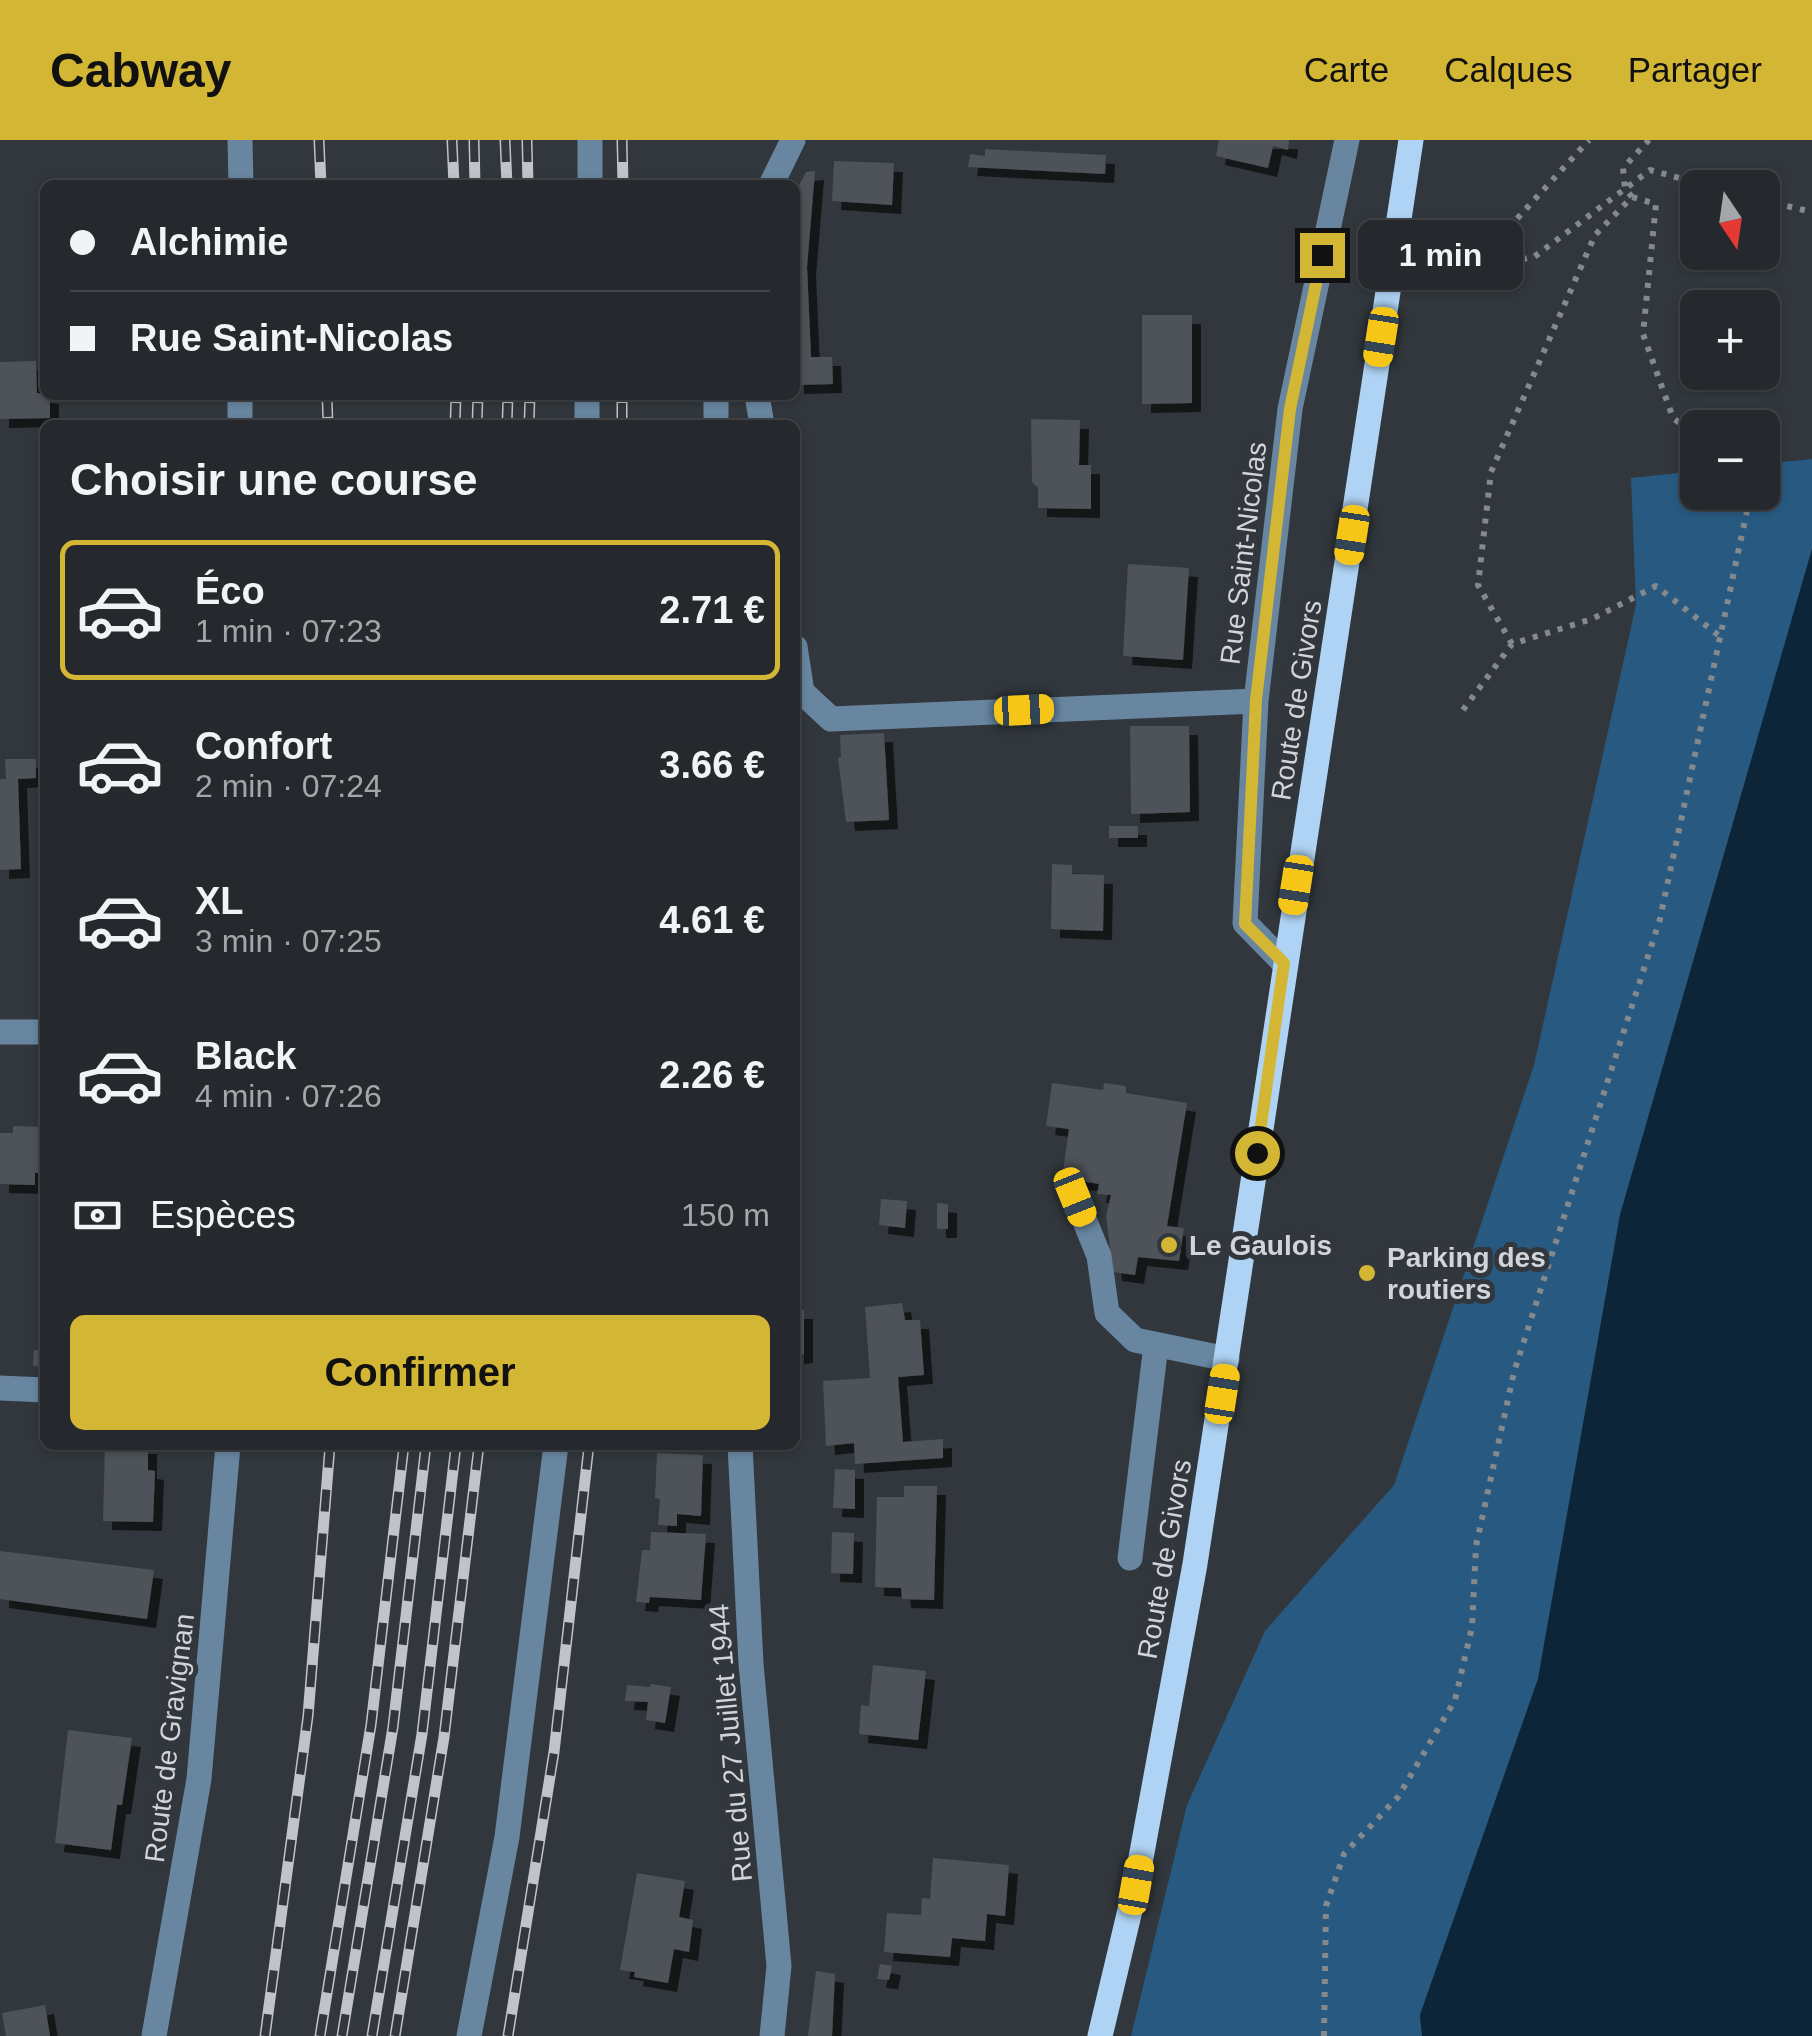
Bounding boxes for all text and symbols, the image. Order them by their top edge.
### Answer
text: Cabway [50,44,231,97]
text: Carte [1304,50,1389,89]
text: Calques [1444,50,1573,89]
text: Partager [1628,50,1762,89]
north arrow [1680,170,1780,270]
map controls [1680,170,1780,510]
callout: 1 min [1357,220,1522,290]
text: Alchimie [130,221,288,263]
route end [1300,233,1345,278]
text: 1 min [1399,237,1482,273]
button: + [1680,290,1780,390]
car [1361,305,1401,369]
text: Rue Saint-Nicolas [130,317,453,359]
button: − [1680,410,1780,510]
street label: Rue Saint-Nicolas [1214,440,1273,666]
text: Choisir une course [70,454,478,505]
car [1332,503,1372,567]
icon: car [75,565,165,655]
text: Éco [195,570,265,612]
text: 2.71 € [659,589,765,631]
street label: Route de Givors [1265,598,1328,802]
text: 1 min · 07:23 [195,613,382,649]
car [993,693,1055,727]
icon: car [75,720,165,810]
text: Confort [195,725,332,767]
text: 3.66 € [659,744,765,786]
text: 2 min · 07:24 [195,768,382,804]
car [1276,853,1316,917]
icon: car [75,875,165,965]
text: XL [195,880,244,922]
text: 4.61 € [659,899,765,941]
text: 3 min · 07:25 [195,923,382,959]
icon: car [75,1030,165,1120]
text: Black [195,1035,296,1077]
text: 2.26 € [659,1054,765,1096]
text: 4 min · 07:26 [195,1078,382,1114]
route start [1235,1131,1280,1176]
car [1050,1164,1100,1230]
icon: cash [70,1188,125,1243]
text: Espèces [150,1194,296,1236]
text: 150 m [681,1197,770,1233]
place label: Le Gaulois [1189,1230,1332,1261]
marker: Le Gaulois [1158,1234,1180,1256]
place label: Parking des routiers [1387,1242,1546,1305]
marker: Parking des routiers [1356,1262,1378,1284]
button: Confirmer [70,1315,770,1430]
car [1202,1362,1242,1426]
street label: Route de Givors [1132,1457,1197,1661]
street label: Rue du 27 Juillet 1944 [703,1603,758,1883]
street label: Route de Gravignan [139,1612,200,1864]
car [1116,1853,1156,1917]

